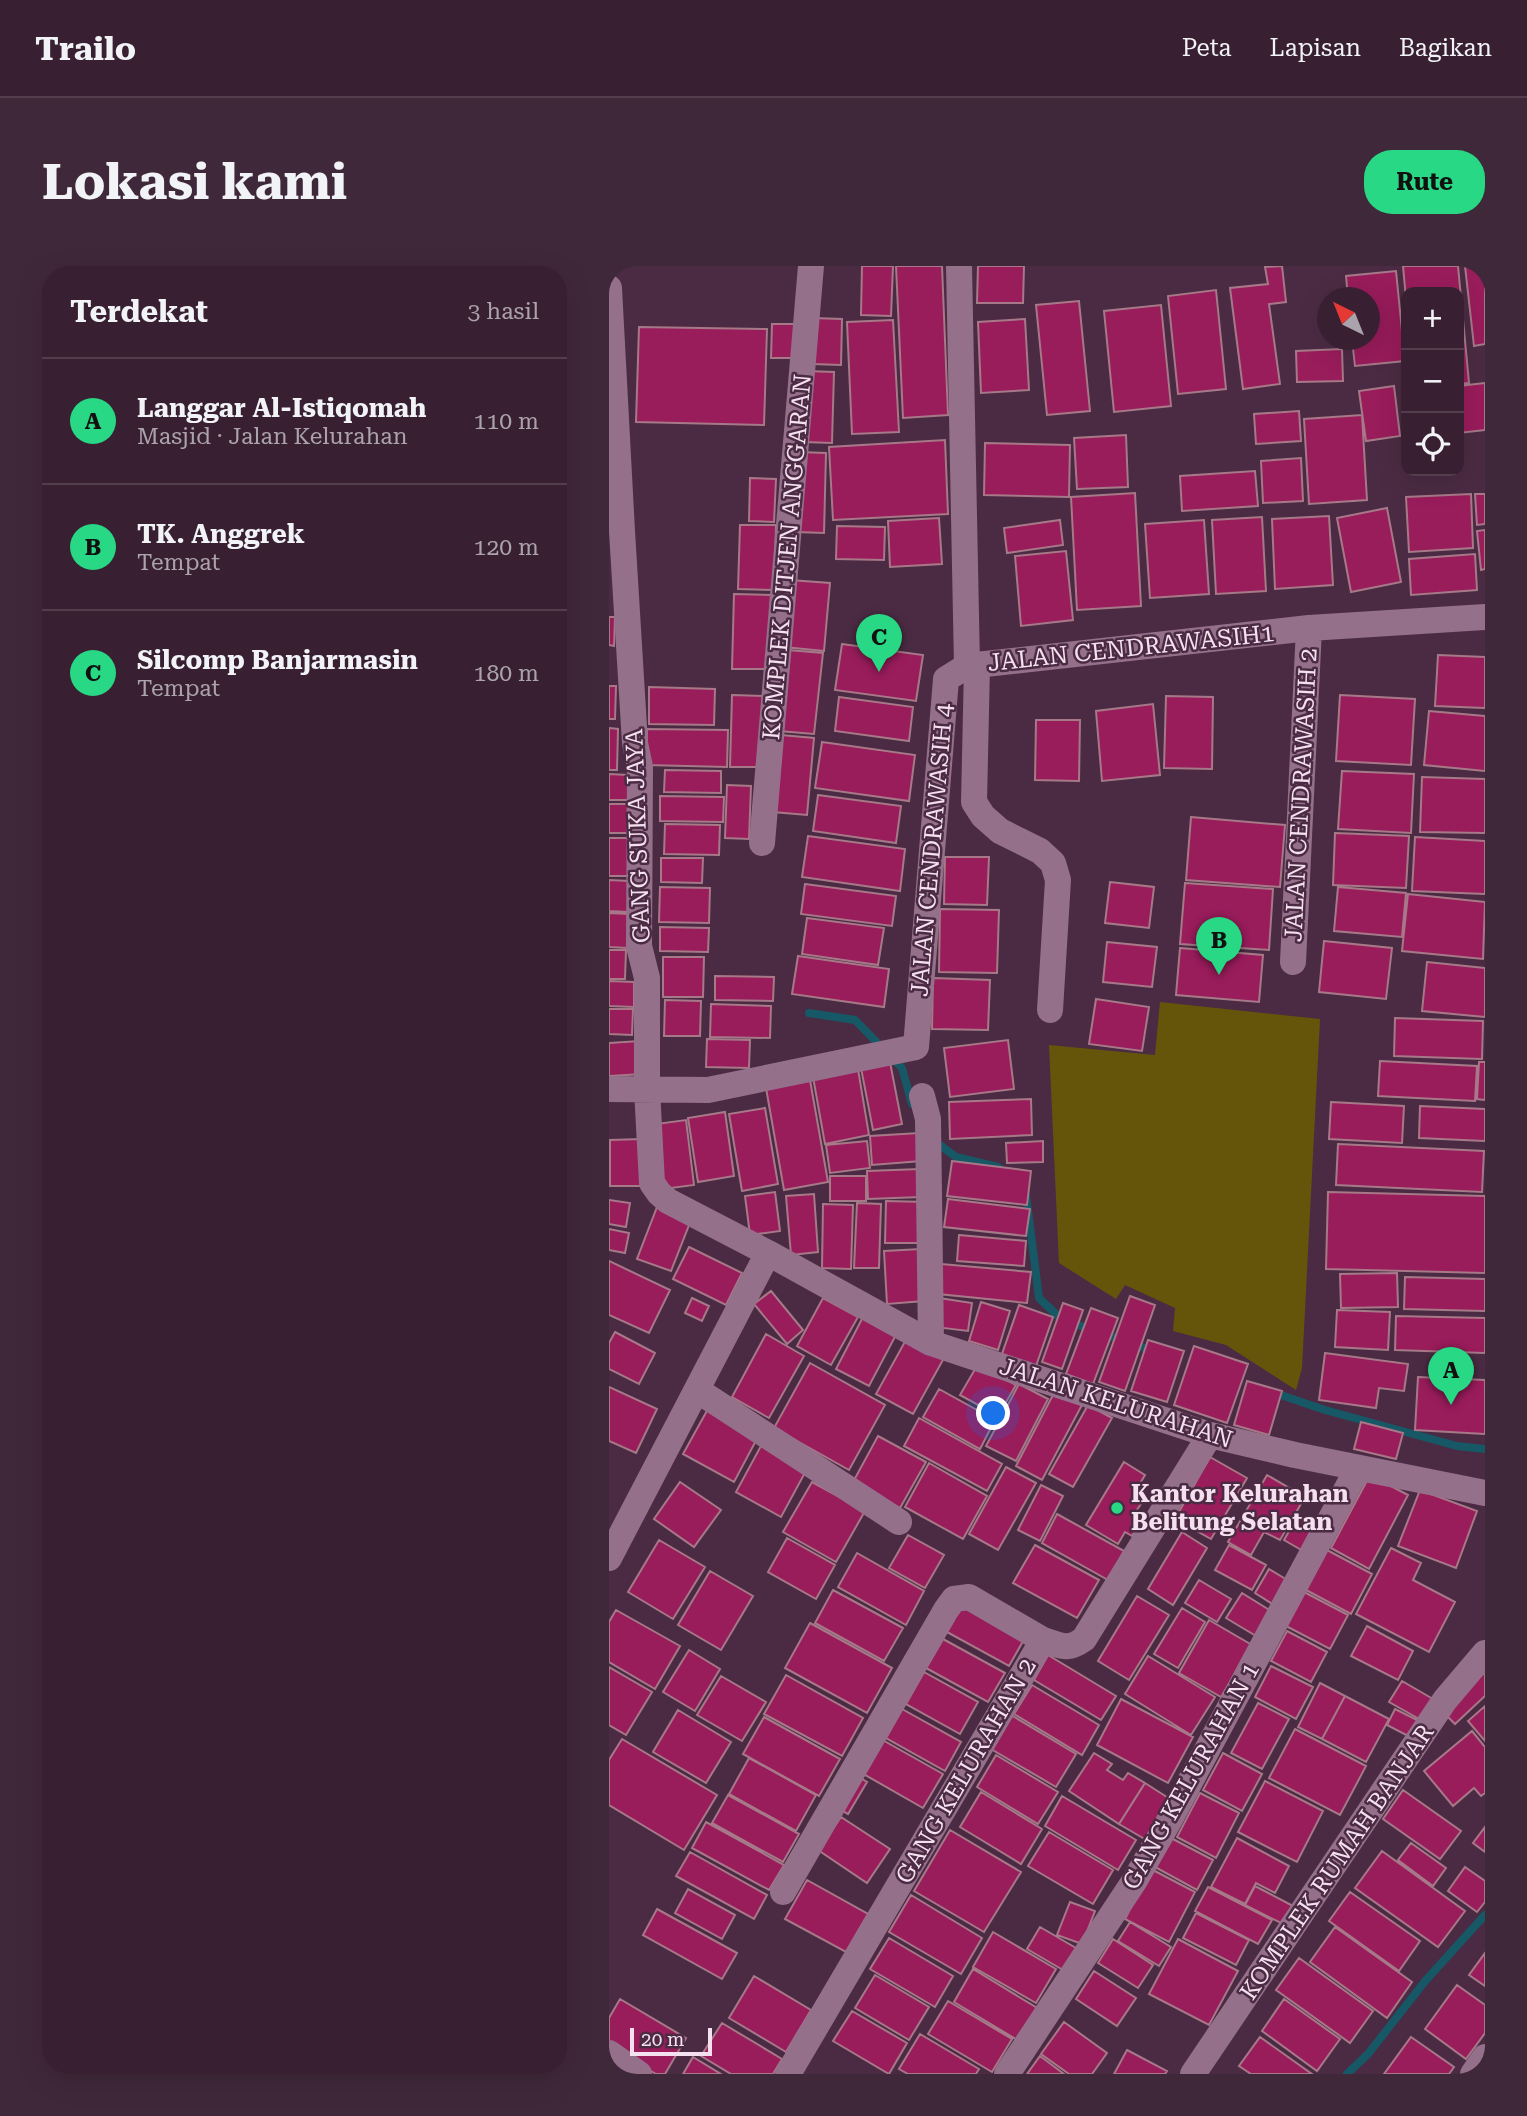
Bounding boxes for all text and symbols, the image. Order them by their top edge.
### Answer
text: Trailo [35,29,136,68]
text: Peta [1182,34,1232,62]
text: Lapisan [1270,34,1361,62]
text: Bagikan [1399,34,1492,62]
button: Rute [1364,150,1485,214]
text: Lokasi kami [42,154,347,211]
north arrow [1317,287,1380,350]
map controls [1401,287,1464,476]
button: + [1401,287,1464,350]
text: Terdekat [70,294,208,329]
text: 3 hasil [468,298,539,325]
button: − [1401,350,1464,413]
street label: KOMPLEK DITJEN ANGGARAN [757,373,817,741]
text: Langgar Al-Istiqomah [137,393,426,423]
text: A [85,408,101,435]
text: 110 m [474,408,539,435]
button: locate [1401,413,1464,476]
text: Masjid · Jalan Kelurahan [137,423,408,450]
text: TK. Anggrek [137,519,305,549]
text: B [85,534,101,561]
text: 120 m [474,534,539,561]
text: Tempat [137,549,220,576]
pin: C [856,614,902,672]
street label: JALAN CENDRAWASIH1 [986,619,1276,677]
text: Silcomp Banjarmasin [137,645,418,675]
street label: JALAN CENDRAWASIH 2 [1279,647,1323,943]
text: C [85,660,101,687]
text: 180 m [474,660,539,687]
text: Tempat [137,675,220,702]
street label: JALAN CENDRAWASIH 4 [905,702,959,998]
street label: GANG SUKA JAYA [620,728,656,944]
pin: B [1196,917,1242,975]
pin: A [1428,1347,1474,1405]
street label: JALAN KELURAHAN [996,1352,1236,1454]
your location [976,1396,1010,1430]
place label: Kantor Kelurahan Belitung Selatan [1131,1480,1349,1536]
marker: Kantor Kelurahan Belitung Selatan [1109,1500,1125,1516]
street label: GANG KELURAHAN 2 [890,1653,1042,1889]
street label: GANG KELURAHAN 1 [1117,1658,1265,1894]
street label: KOMPLEK RUMAH BANJAR [1234,1719,1440,2005]
scale bar [630,2025,712,2057]
text: 20 m [641,2028,684,2051]

